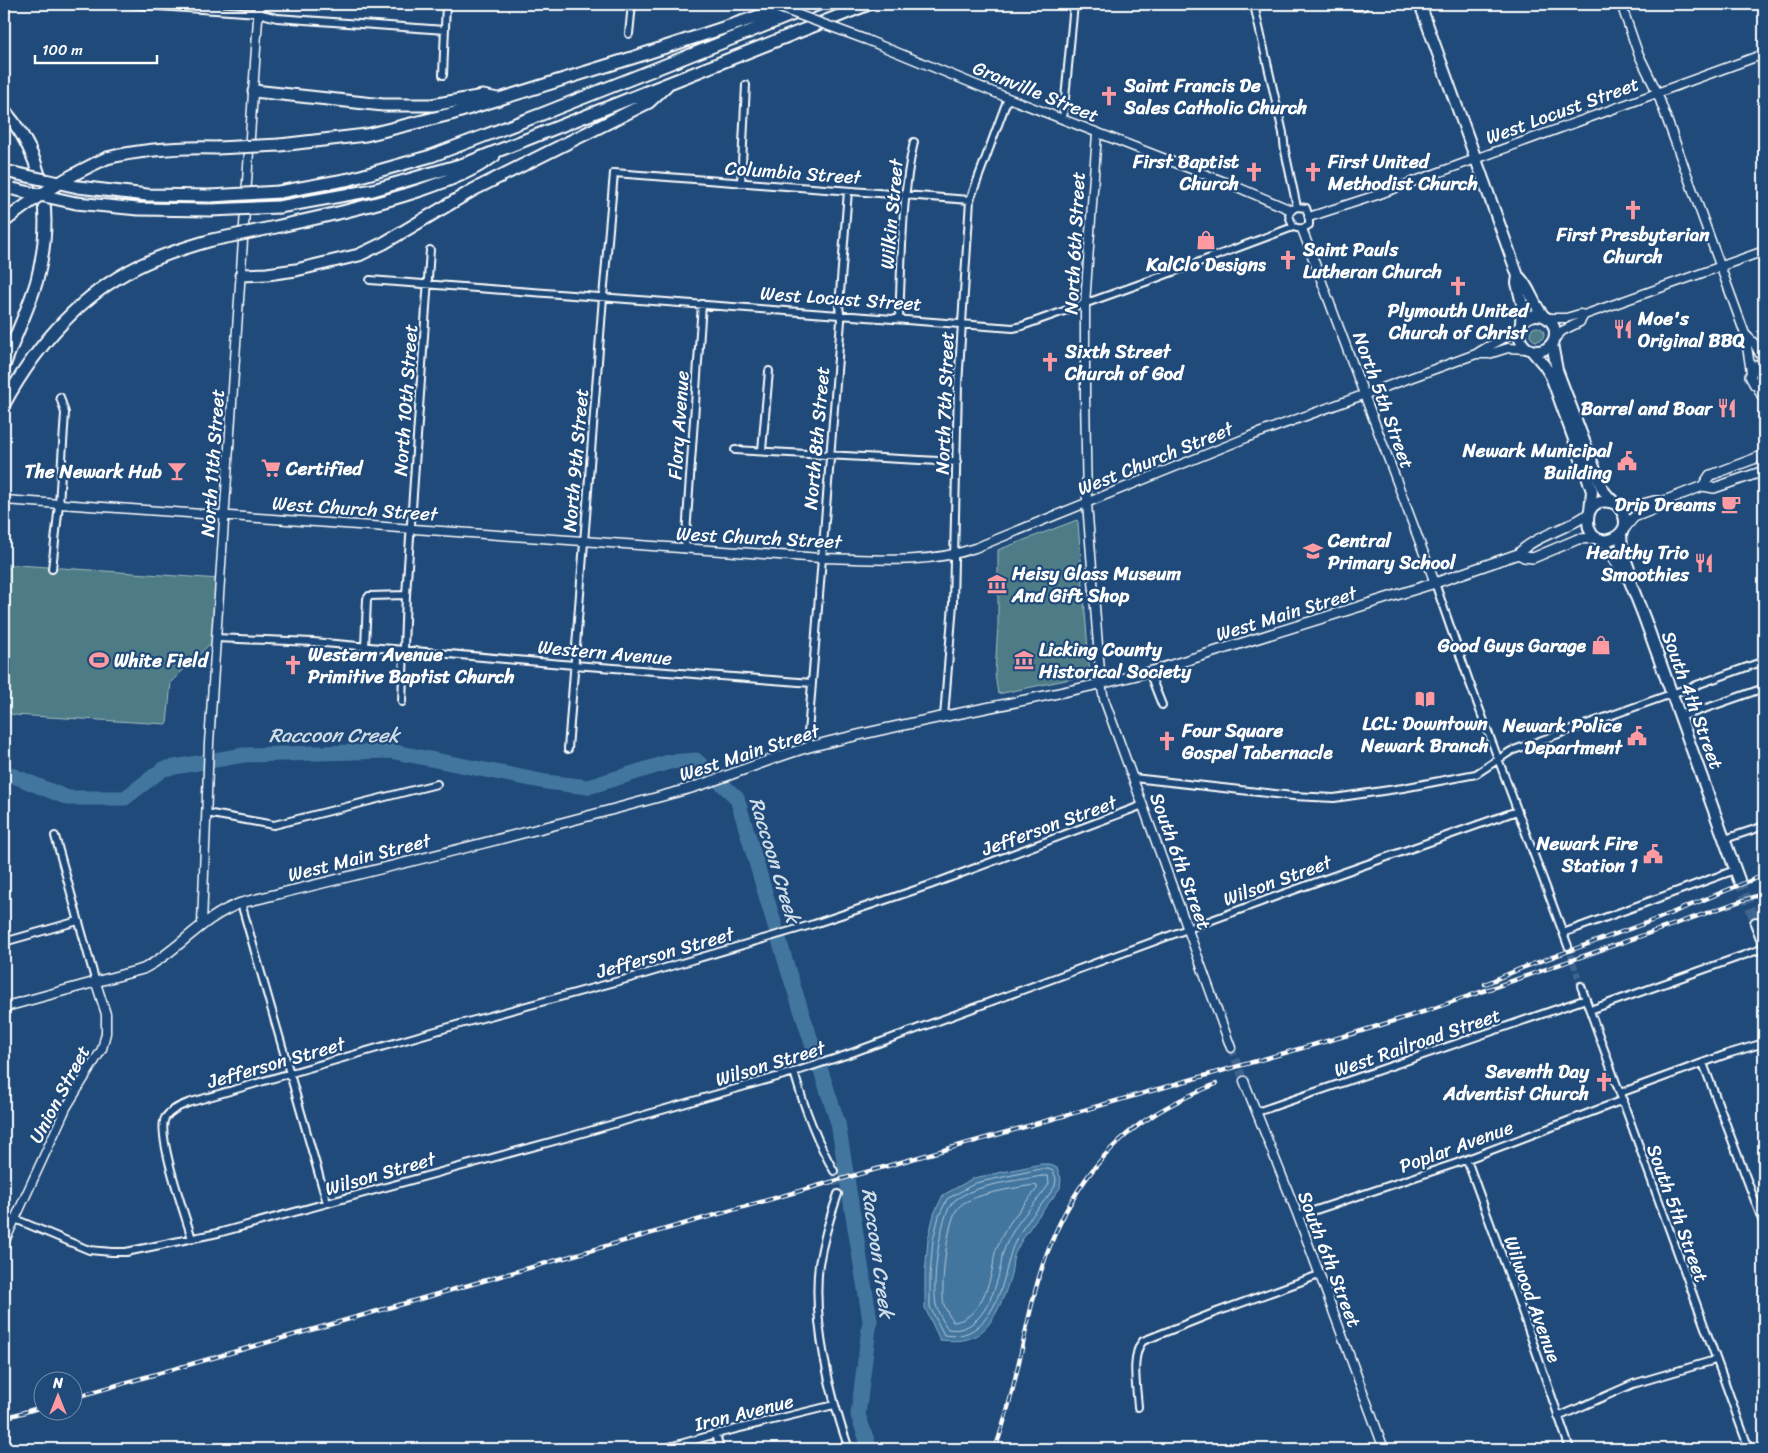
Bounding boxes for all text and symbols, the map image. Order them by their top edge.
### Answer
scale bar [35,32,158,64]
text: 100 m [42,37,83,63]
street label: Granville Street [968,51,1104,132]
street label: West Locust Street [1481,67,1644,154]
place label: Saint Francis De Sales Catholic Church [1123,69,1307,124]
church icon: Saint Francis De Sales Catholic Church [1098,85,1120,107]
place label: First Baptist Church [1132,145,1240,200]
place label: First United Methodist Church [1327,145,1478,200]
street label: Columbia Street [724,151,863,194]
street label: Wilkin Street [870,156,913,271]
church icon: First Baptist Church [1243,161,1265,183]
church icon: First United Methodist Church [1302,161,1324,183]
street label: North 6th Street [1054,171,1095,315]
church icon: First Presbyterian Church [1622,199,1644,221]
place label: First Presbyterian Church [1555,218,1710,273]
shop icon: KalClo Designs [1195,229,1217,251]
place label: Saint Pauls Lutheran Church [1302,233,1442,288]
place label: KalClo Designs [1145,248,1267,281]
church icon: Saint Pauls Lutheran Church [1277,249,1299,271]
church icon: Plymouth United Church of Christ [1447,275,1469,297]
street label: West Locust Street [759,276,923,321]
place label: Plymouth United Church of Christ [1388,294,1530,349]
place label: Moe's Original BBQ [1637,302,1746,357]
restaurant icon: Moe's Original BBQ [1612,318,1634,340]
street label: North 10th Street [384,323,427,477]
street label: North 5th Street [1343,327,1424,473]
street label: North 7th Street [926,331,963,475]
place label: Sixth Street Church of God [1064,335,1185,390]
church icon: Sixth Street Church of God [1039,351,1061,373]
street label: North 8th Street [794,365,839,511]
street label: Flory Avenue [658,369,699,481]
street label: North 9th Street [553,387,598,533]
street label: North 11th Street [191,388,234,538]
place label: Barrel and Boar [1581,392,1713,425]
restaurant icon: Barrel and Boar [1716,397,1738,419]
street label: West Church Street [1072,412,1239,505]
place label: Newark Municipal Building [1462,434,1614,489]
public building icon: Newark Municipal Building [1616,450,1638,472]
place label: Certified [285,452,364,485]
place label: The Newark Hub [24,455,162,488]
supermarket icon: Certified [260,457,282,479]
bar icon: The Newark Hub [166,460,188,482]
street label: West Church Street [271,486,440,531]
place label: Drip Dreams [1615,488,1717,521]
cafe icon: Drip Dreams [1720,493,1742,515]
street label: West Church Street [675,517,844,558]
place label: Central Primary School [1327,524,1457,579]
place label: Healthy Trio Smoothies [1585,536,1690,591]
school or university icon: Central Primary School [1302,540,1324,562]
restaurant icon: Healthy Trio Smoothies [1693,552,1715,574]
place label: Heisy Glass Museum And Gift Shop [1011,557,1181,612]
museum icon: Heisy Glass Museum And Gift Shop [986,573,1008,595]
street label: West Main Street [1211,576,1362,651]
street label: South 4th Street [1652,626,1733,774]
place label: Good Guys Garage [1437,629,1587,662]
street label: Western Avenue [536,630,674,675]
place label: Licking County Historical Society [1038,633,1192,688]
shop icon: Good Guys Garage [1590,634,1612,656]
place label: Western Avenue Primitive Baptist Church [308,638,515,693]
place label: White Field [114,644,210,677]
sports icon: White Field [88,649,110,671]
museum icon: Licking County Historical Society [1013,649,1035,671]
church icon: Western Avenue Primitive Baptist Church [282,654,304,676]
library icon: LCL: Downtown Newark Branch [1414,688,1436,710]
place label: LCL: Downtown Newark Branch [1360,707,1489,762]
place label: Newark Police Department [1502,709,1623,764]
street label: West Main Street [675,714,825,791]
place label: Four Square Gospel Tabernacle [1181,714,1334,769]
water label: Raccoon Creek [269,718,401,753]
public building icon: Newark Police Department [1626,725,1648,747]
church icon: Four Square Gospel Tabernacle [1156,730,1178,752]
street label: Jefferson Street [976,785,1123,866]
street label: South 6th Street [1140,788,1221,935]
water label: Raccoon Creek [739,793,811,930]
street label: West Main Street [284,823,435,891]
place label: Newark Fire Station 1 [1535,827,1638,882]
public building icon: Newark Fire Station 1 [1642,843,1664,865]
street label: Wilson Street [1218,845,1337,915]
street label: Jefferson Street [592,917,739,988]
street label: West Railroad Street [1329,998,1505,1087]
street label: Jefferson Street [203,1027,350,1098]
street label: Wilson Street [711,1031,831,1096]
street label: Union Street [20,1039,99,1149]
place label: Seventh Day Adventist Church [1442,1055,1590,1110]
church icon: Seventh Day Adventist Church [1593,1071,1615,1093]
street label: Poplar Avenue [1394,1110,1518,1182]
street label: South 5th Street [1637,1139,1718,1287]
street label: Wilson Street [321,1142,441,1205]
water label: Raccoon Creek [851,1186,904,1322]
street label: South 6th Street [1288,1186,1371,1332]
street label: Wilwood Avenue [1494,1231,1571,1367]
north arrow [32,1370,82,1420]
text: N [52,1371,63,1396]
street label: Iron Avenue [690,1384,797,1441]

